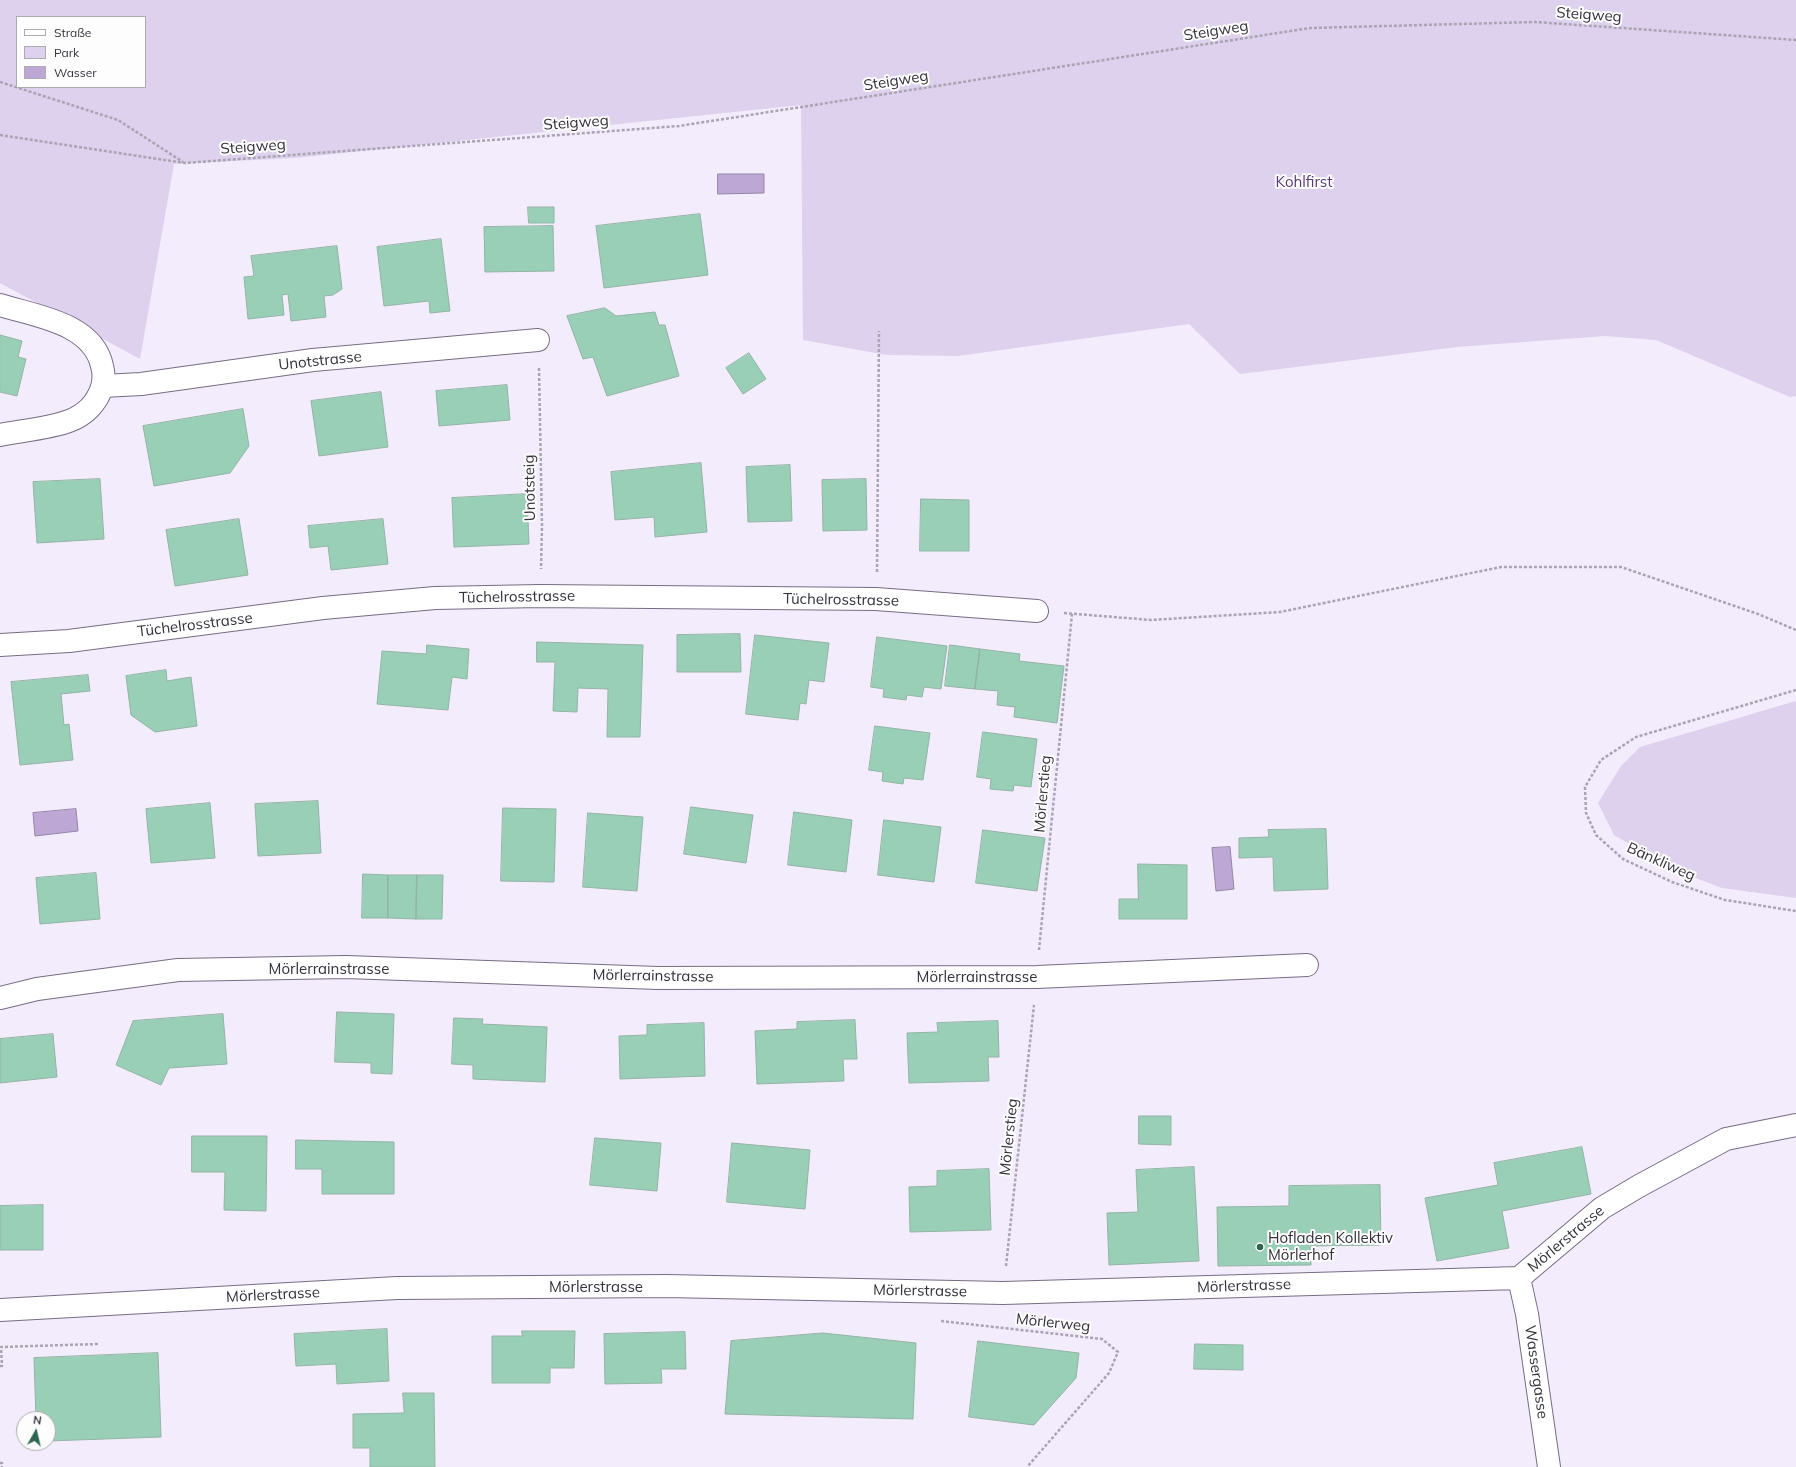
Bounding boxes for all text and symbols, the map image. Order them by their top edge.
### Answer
street label: Steigweg [1556,4,1622,26]
legend [16,16,146,88]
street label: Steigweg [1182,17,1250,45]
text: Straße [54,25,91,40]
text: Park [54,45,79,60]
text: Wasser [54,65,97,80]
street label: Steigweg [862,67,930,95]
street label: Steigweg [543,112,609,134]
street label: Steigweg [220,136,286,158]
park label: Kohlfirst [1276,173,1332,191]
street label: Unotstrasse [278,348,362,374]
street label: Unotsteig [520,454,540,522]
street label: Tüchelrosstrasse [459,587,575,607]
street label: Tüchelrosstrasse [783,590,899,610]
street label: Tüchelrosstrasse [136,609,254,641]
street label: Mörlerstieg [1031,755,1055,833]
street label: Bänkliweg [1624,839,1698,885]
street label: Mörlerrainstrasse [269,960,389,978]
street label: Mörlerrainstrasse [592,966,714,986]
street label: Mörlerrainstrasse [917,968,1037,986]
street label: Mörlerstieg [996,1098,1022,1176]
street label: Mörlerstrasse [1524,1202,1608,1276]
place label: Hofladen Kollektiv Mörlerhof [1268,1229,1393,1264]
marker: Hofladen Kollektiv Mörlerhof [1255,1242,1265,1252]
street label: Mörlerstrasse [1197,1275,1291,1297]
street label: Mörlerstrasse [549,1278,643,1296]
street label: Mörlerstrasse [873,1281,967,1301]
street label: Mörlerstrasse [226,1284,320,1306]
street label: Mörlerweg [1015,1310,1091,1336]
street label: Wassergasse [1521,1324,1551,1420]
north arrow [16,1411,56,1451]
text: N [32,1413,43,1428]

